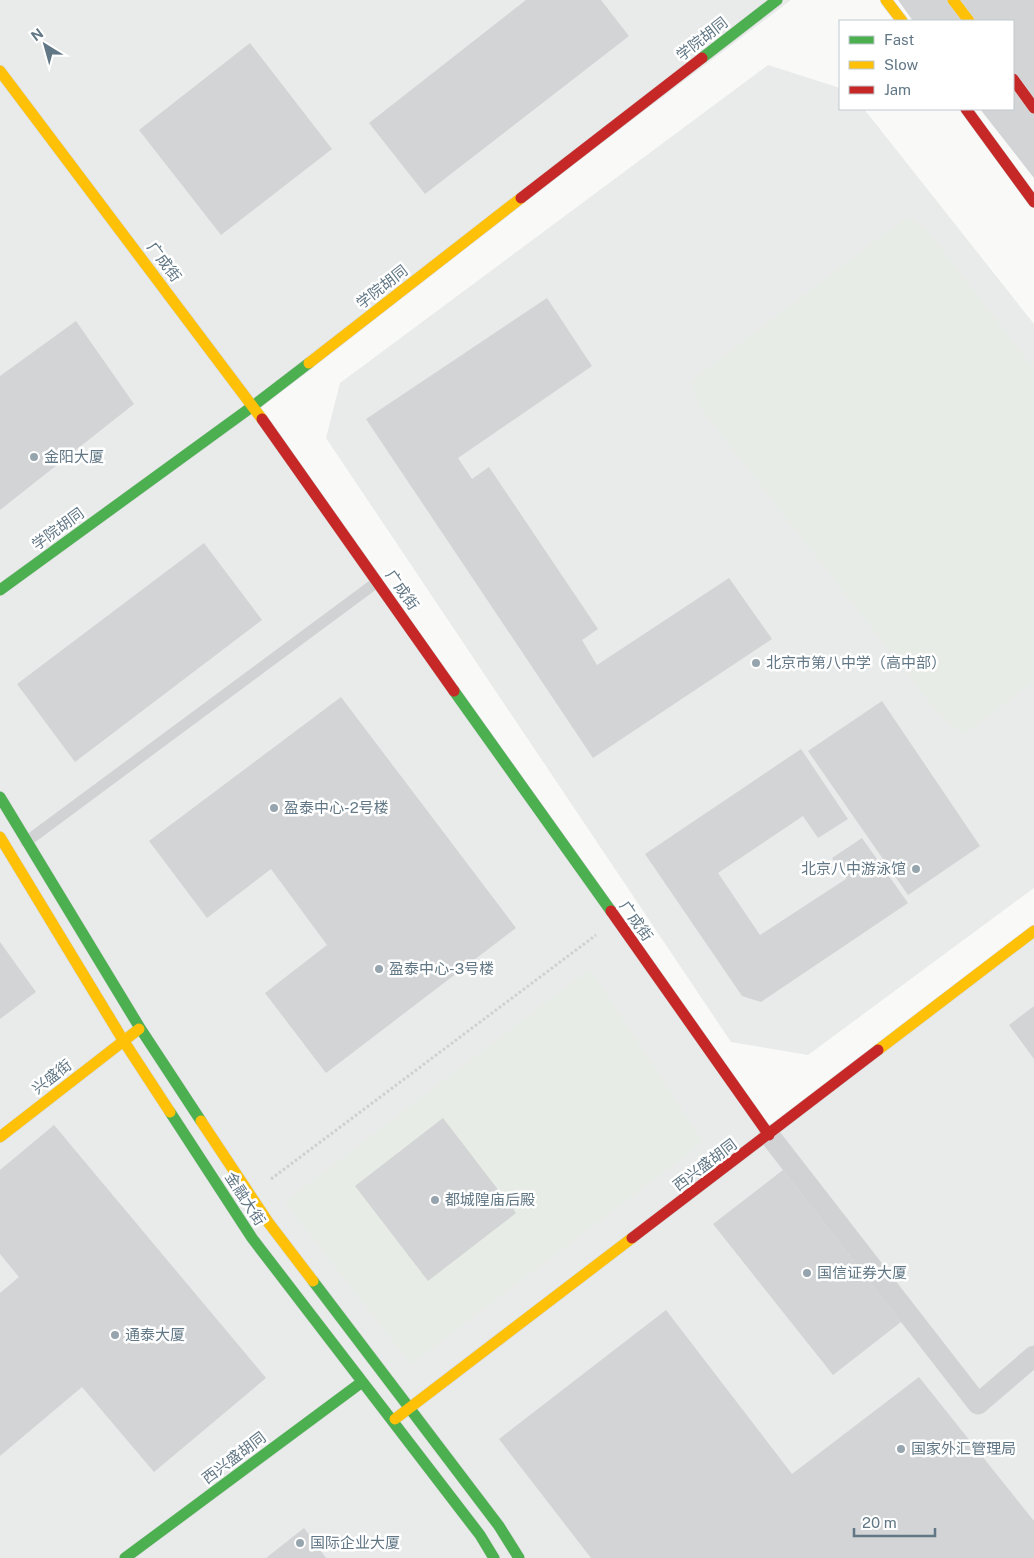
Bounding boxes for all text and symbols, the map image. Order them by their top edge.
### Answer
street label: 学院胡同 [673,13,731,64]
north arrow [20,20,70,70]
legend [839,20,1014,110]
text: N [28,25,46,44]
text: Fast [884,31,914,48]
text: Slow [884,56,919,73]
text: Jam [884,81,911,98]
street label: 广成街 [144,239,185,285]
street label: 学院胡同 [353,261,411,312]
place label: 金阳大厦 [44,448,104,465]
marker: 金阳大厦 [28,451,40,463]
street label: 学院胡同 [28,504,87,553]
street label: 广成街 [383,566,422,613]
place label: 北京市第八中学（高中部） [766,654,946,671]
marker: 北京市第八中学（高中部） [750,657,762,669]
place label: 盈泰中心-2号楼 [284,799,389,816]
marker: 盈泰中心-2号楼 [268,802,280,814]
place label: 北京八中游泳馆 [801,860,906,877]
marker: 北京八中游泳馆 [910,863,922,875]
street label: 广成街 [617,897,656,944]
place label: 盈泰中心-3号楼 [389,960,494,977]
marker: 盈泰中心-3号楼 [373,963,385,975]
street label: 兴盛街 [29,1056,75,1097]
street label: 西兴盛胡同 [670,1135,740,1194]
street label: 金融大街 [222,1169,269,1229]
place label: 都城隍庙后殿 [445,1191,535,1208]
marker: 都城隍庙后殿 [429,1194,441,1206]
place label: 国信证券大厦 [817,1264,907,1281]
marker: 国信证券大厦 [801,1267,813,1279]
place label: 通泰大厦 [125,1326,185,1343]
marker: 通泰大厦 [109,1329,121,1341]
street label: 西兴盛胡同 [199,1428,269,1487]
place label: 国家外汇管理局 [911,1440,1016,1457]
marker: 国家外汇管理局 [895,1443,907,1455]
scale bar [854,1506,935,1538]
text: 20 m [862,1514,897,1531]
place label: 国际企业大厦 [310,1534,400,1551]
marker: 国际企业大厦 [294,1537,306,1549]

